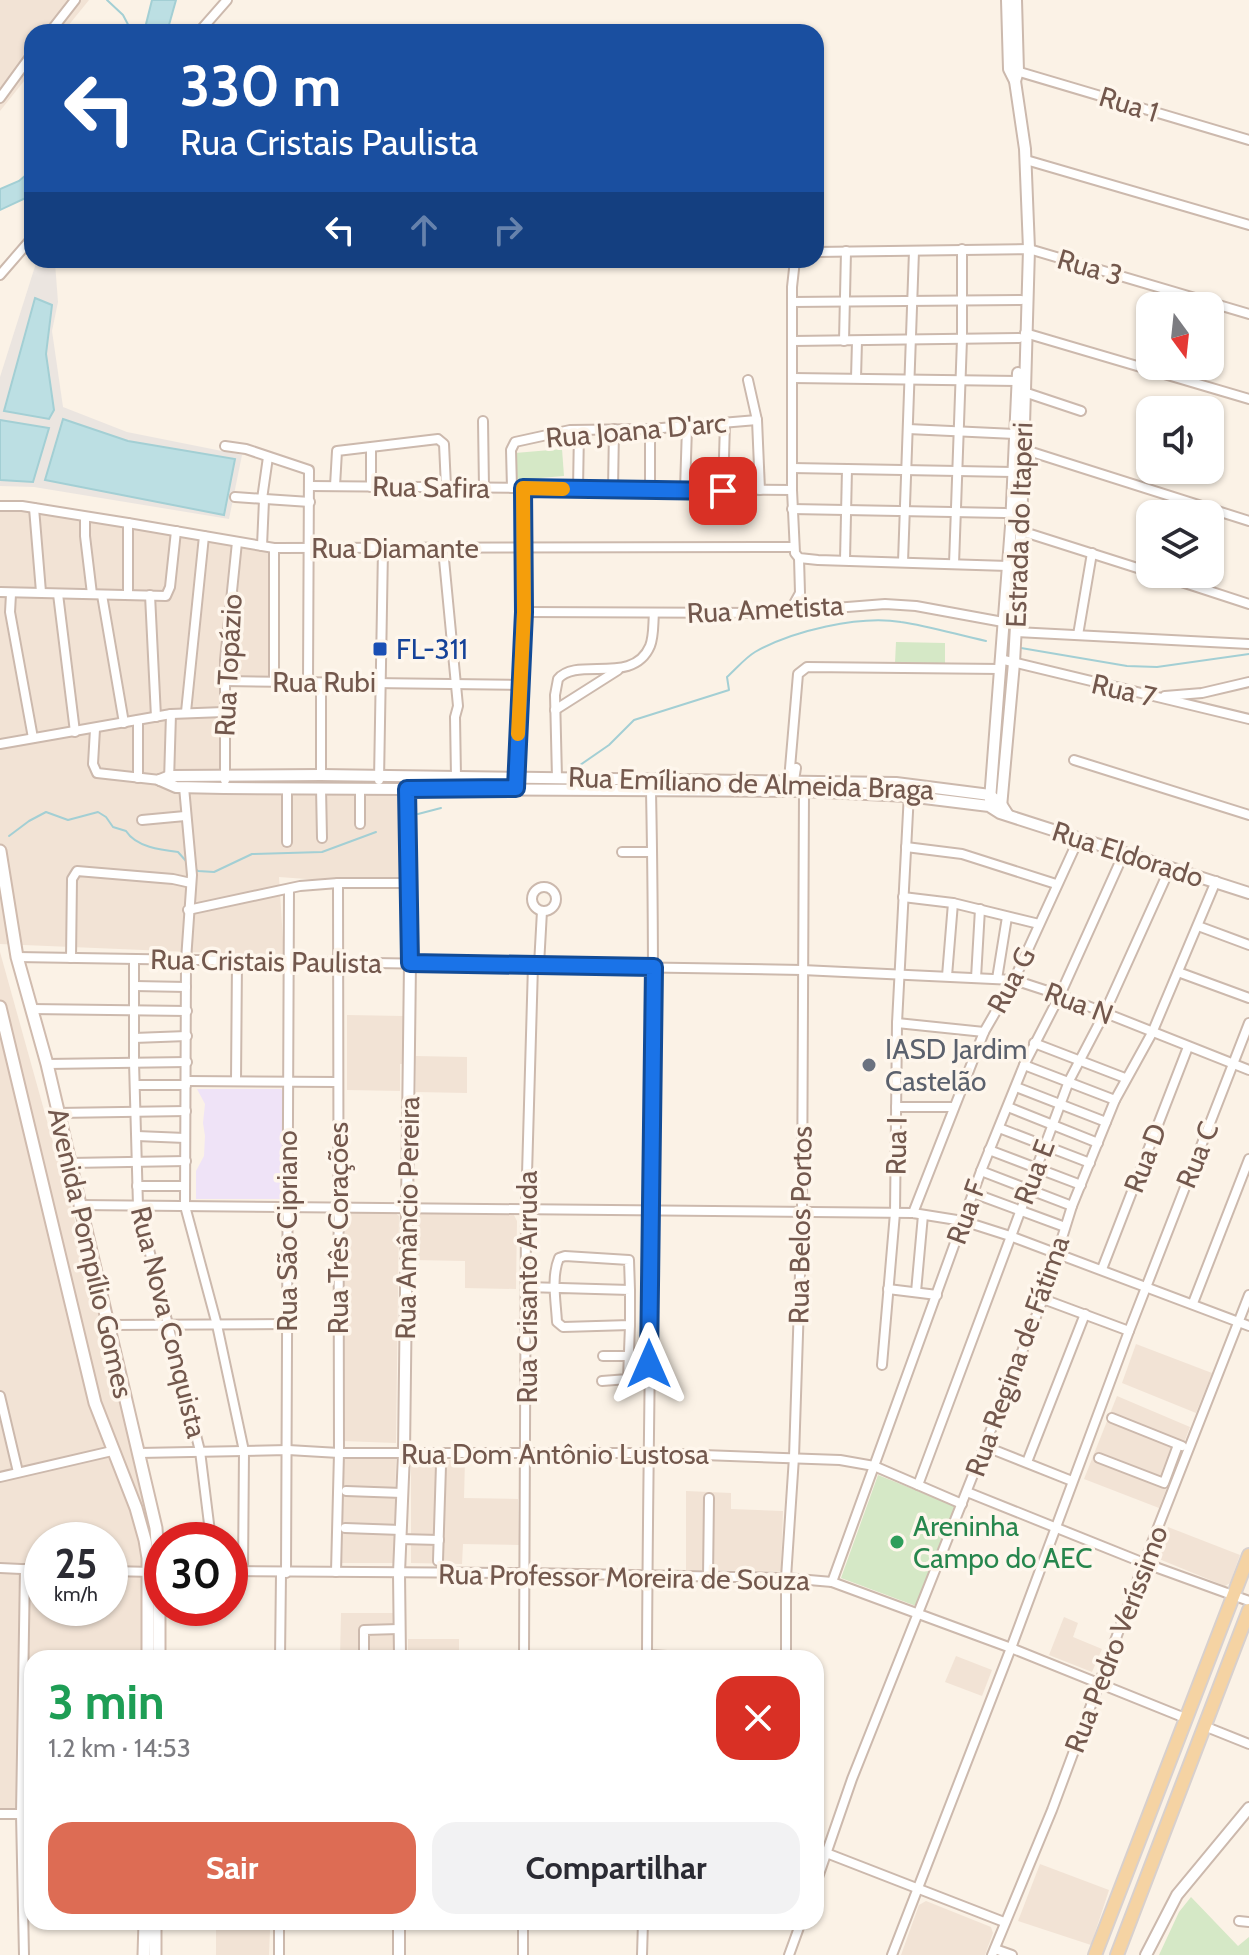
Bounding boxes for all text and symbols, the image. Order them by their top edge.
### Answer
text: 330 m [180,52,341,120]
icon: left [48,56,152,160]
street label: Rua 1 [1095,79,1163,129]
text: Rua Cristais Paulista [180,120,478,164]
icon: left [318,208,362,252]
icon: ahead [402,208,446,252]
icon: right [486,208,530,252]
street label: Rua 3 [1054,242,1126,292]
north arrow [1136,292,1224,380]
map controls [1136,292,1224,588]
button: sound [1136,396,1224,484]
street label: Rua Joana D'arc [544,405,728,455]
street label: Estrada do Itaperi [998,422,1040,628]
pin [689,457,757,525]
street label: Rua Safira [372,469,491,505]
icon: arrive [701,469,745,513]
button: layers [1136,500,1224,588]
street label: Rua Diamante [311,531,479,565]
street label: Rua Ametista [686,588,845,630]
street label: Rua Topázio [207,593,249,737]
place label: FL-311 [396,632,468,666]
marker: FL-311 [371,640,389,658]
street label: Rua Rubi [272,665,376,699]
street label: Rua 7 [1088,666,1160,714]
street label: Rua Emíliano de Almeida Braga [568,760,935,806]
street label: Rua Eldorado [1048,814,1208,894]
street label: Rua G [980,941,1042,1019]
street label: Rua Cristais Paulista [150,942,383,980]
street label: Rua N [1040,974,1118,1032]
place label: IASD Jardim Castelão [885,1032,1027,1098]
marker: IASD Jardim Castelão [860,1056,878,1074]
street label: Rua Amâncio Pereira [388,1096,426,1340]
street label: Avenida Pompílio Gomes [41,1105,141,1401]
street label: Rua I [878,1117,914,1175]
street label: Rua C [1168,1117,1226,1193]
street label: Rua D [1116,1119,1174,1197]
street label: Rua Três Corações [321,1122,355,1334]
street label: Rua Belos Portos [781,1126,819,1324]
street label: Rua São Cipriano [270,1130,304,1332]
street label: Rua E [1006,1135,1062,1209]
street label: Rua Crisanto Arruda [510,1170,544,1403]
street label: Rua F [939,1175,993,1249]
street label: Rua Nova Conquista [124,1203,214,1442]
street label: Rua Regina de Fátima [958,1231,1076,1481]
position arrow [607,1322,691,1406]
street label: Rua Dom Antônio Lustosa [401,1437,710,1471]
place label: Areninha Campo do AEC [913,1509,1092,1575]
street label: Rua Pedro Veríssimo [1057,1521,1175,1757]
speed limit sign: 30 [144,1522,248,1626]
marker: Areninha Campo do AEC [888,1533,906,1551]
text: 25 [55,1539,97,1588]
street label: Rua Professor Moreira de Souza [438,1557,811,1597]
text: km/h [54,1582,98,1606]
text: 3 min [48,1673,164,1731]
button: close [716,1676,800,1760]
text: 1.2 km · 14:53 [48,1732,191,1764]
button: Sair [48,1822,416,1914]
button: Compartilhar [432,1822,800,1914]

